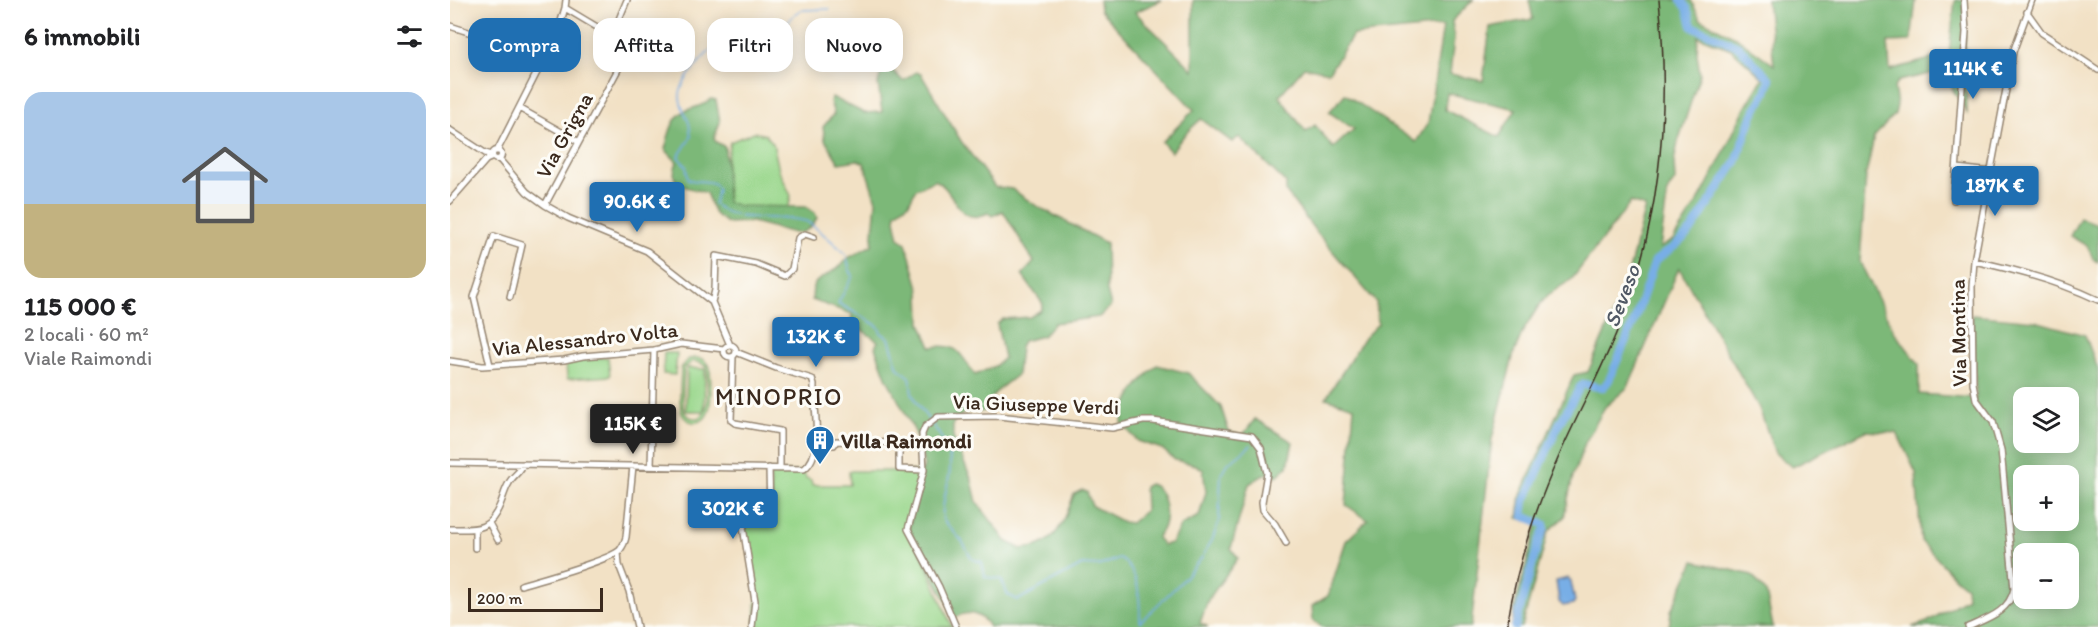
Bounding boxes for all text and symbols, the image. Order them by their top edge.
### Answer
chip: Compra [468,18,581,72]
chip: Affitta [593,18,695,72]
chip: Filtri [707,18,793,72]
chip: Nuovo [805,18,903,72]
text: 6 immobili [24,20,140,52]
icon: filters [393,20,426,53]
pin: 114K € [1924,49,2022,100]
text: 114K € [1943,56,2003,80]
street label: Via Grigna [530,88,598,182]
icon: home [171,131,279,239]
pin: 187K € [1946,166,2044,217]
text: 187K € [1966,173,2024,197]
pin: 90.6K € [582,182,692,233]
text: 90.6K € [604,189,670,213]
water label: Seveso [1598,260,1646,331]
street label: Via Montina [1945,279,1971,387]
text: 115 000 € [24,290,136,322]
street label: Via Alessandro Volta [491,317,679,361]
pin: 132K € [767,317,865,368]
text: 2 locali · 60 m² [24,322,149,346]
text: 132K € [786,324,846,348]
text: Viale Raimondi [24,346,152,370]
district label: MINOPRIO [715,382,843,411]
map controls [2013,387,2079,609]
button: layers [2013,387,2079,453]
street label: Via Giuseppe Verdi [952,389,1120,419]
pin: 115K € [584,404,682,455]
text: 115K € [604,411,662,435]
building icon: Villa Raimondi [804,424,836,466]
place label: Villa Raimondi [841,428,972,453]
button: + [2013,465,2079,531]
pin: 302K € [684,489,782,540]
text: 302K € [702,496,764,520]
button: − [2013,543,2079,609]
scale bar [468,585,603,612]
text: 200 m [477,589,522,608]

